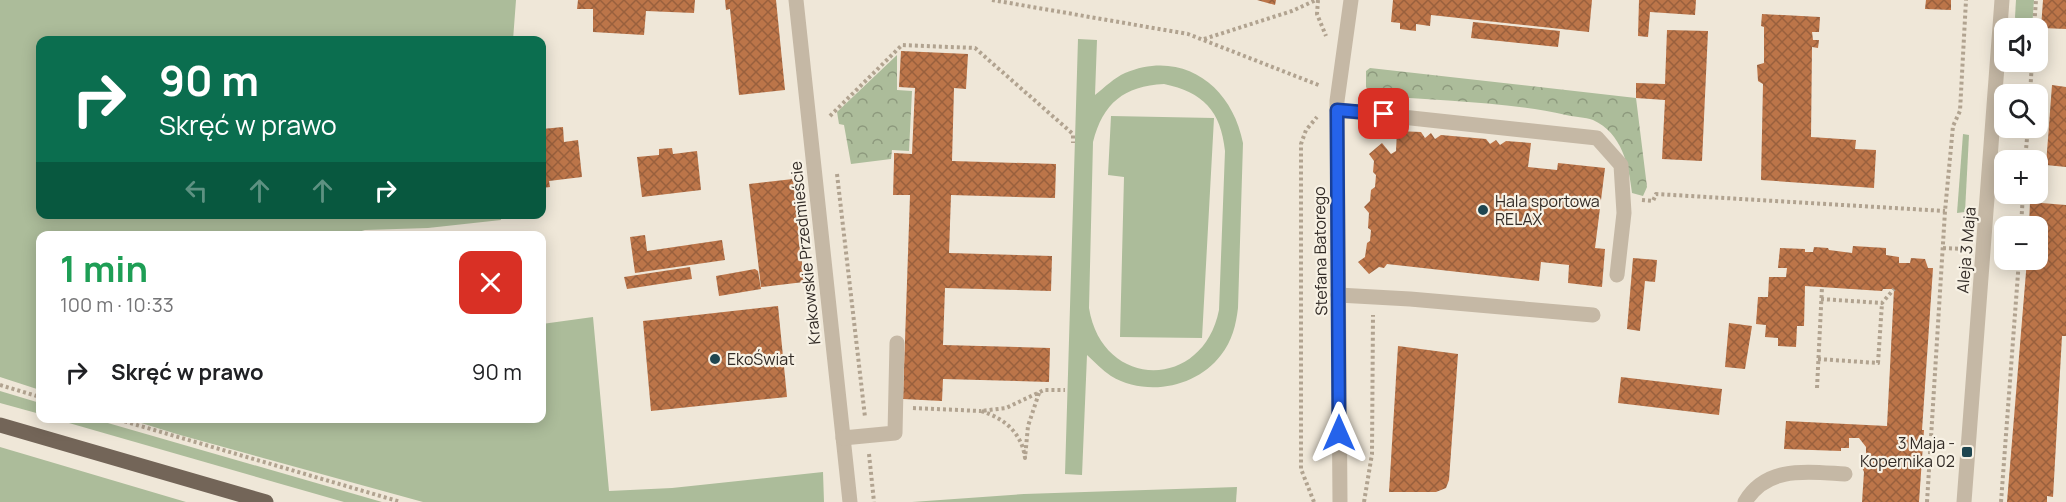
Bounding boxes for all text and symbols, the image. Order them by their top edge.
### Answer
map controls [1994,18,2048,270]
button: sound [1994,18,2048,72]
text: 90 m [159,51,259,109]
icon: right [60,60,138,138]
button: search [1994,84,2048,138]
pin [1358,88,1409,139]
icon: arrive [1367,97,1400,130]
text: Skręć w prawo [159,106,337,143]
button: + [1994,150,2048,204]
street label: Krakowskie Przedmieście [784,160,826,346]
icon: left [180,174,213,207]
icon: ahead [243,174,276,207]
icon: ahead [306,174,339,207]
icon: right [369,174,402,207]
street label: Stefana Batorego [1308,186,1332,316]
place label: Hala sportowa RELAX [1495,190,1600,230]
marker: Hala sportowa RELAX [1476,203,1490,217]
street label: Aleja 3 Maja [1951,206,1981,294]
button: − [1994,216,2048,270]
text: 1 min [60,244,148,293]
button: close [459,251,522,314]
text: 100 m · 10:33 [60,291,174,318]
place label: EkoŚwiat [727,348,795,370]
marker: EkoŚwiat [708,352,722,366]
icon: right [60,356,93,389]
text: Skręć w prawo [111,357,264,387]
text: 90 m [472,357,522,387]
position arrow [1307,401,1371,465]
place label: 3 Maja - Kopernika 02 [1860,432,1955,472]
marker: 3 Maja - Kopernika 02 [1960,445,1974,459]

